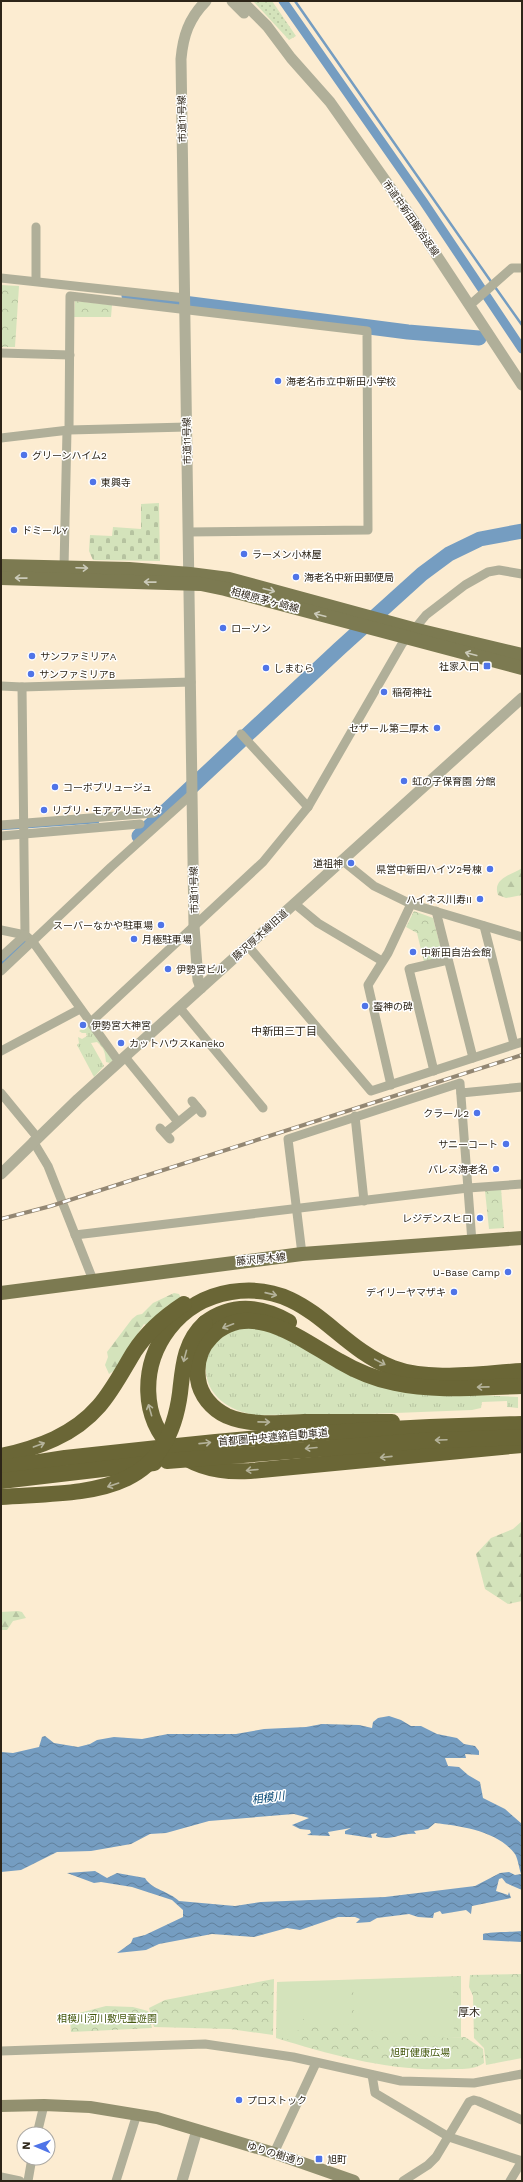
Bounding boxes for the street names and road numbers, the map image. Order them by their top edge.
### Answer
street label: 市道11号線 [176,95,188,143]
street label: 市道中新田鍛冶返線 [381,178,441,258]
street label: 市道11号線 [181,417,193,465]
street label: 相模原茅ヶ崎線 [230,586,300,614]
street label: 市道11号線 [188,866,200,914]
street label: 藤沢厚木線旧道 [230,907,290,963]
street label: 藤沢厚木線 [236,1251,286,1267]
street label: 首都圏中央連絡自動車道 [218,1427,328,1447]
street label: ゆりの樹通り [246,2140,306,2168]

